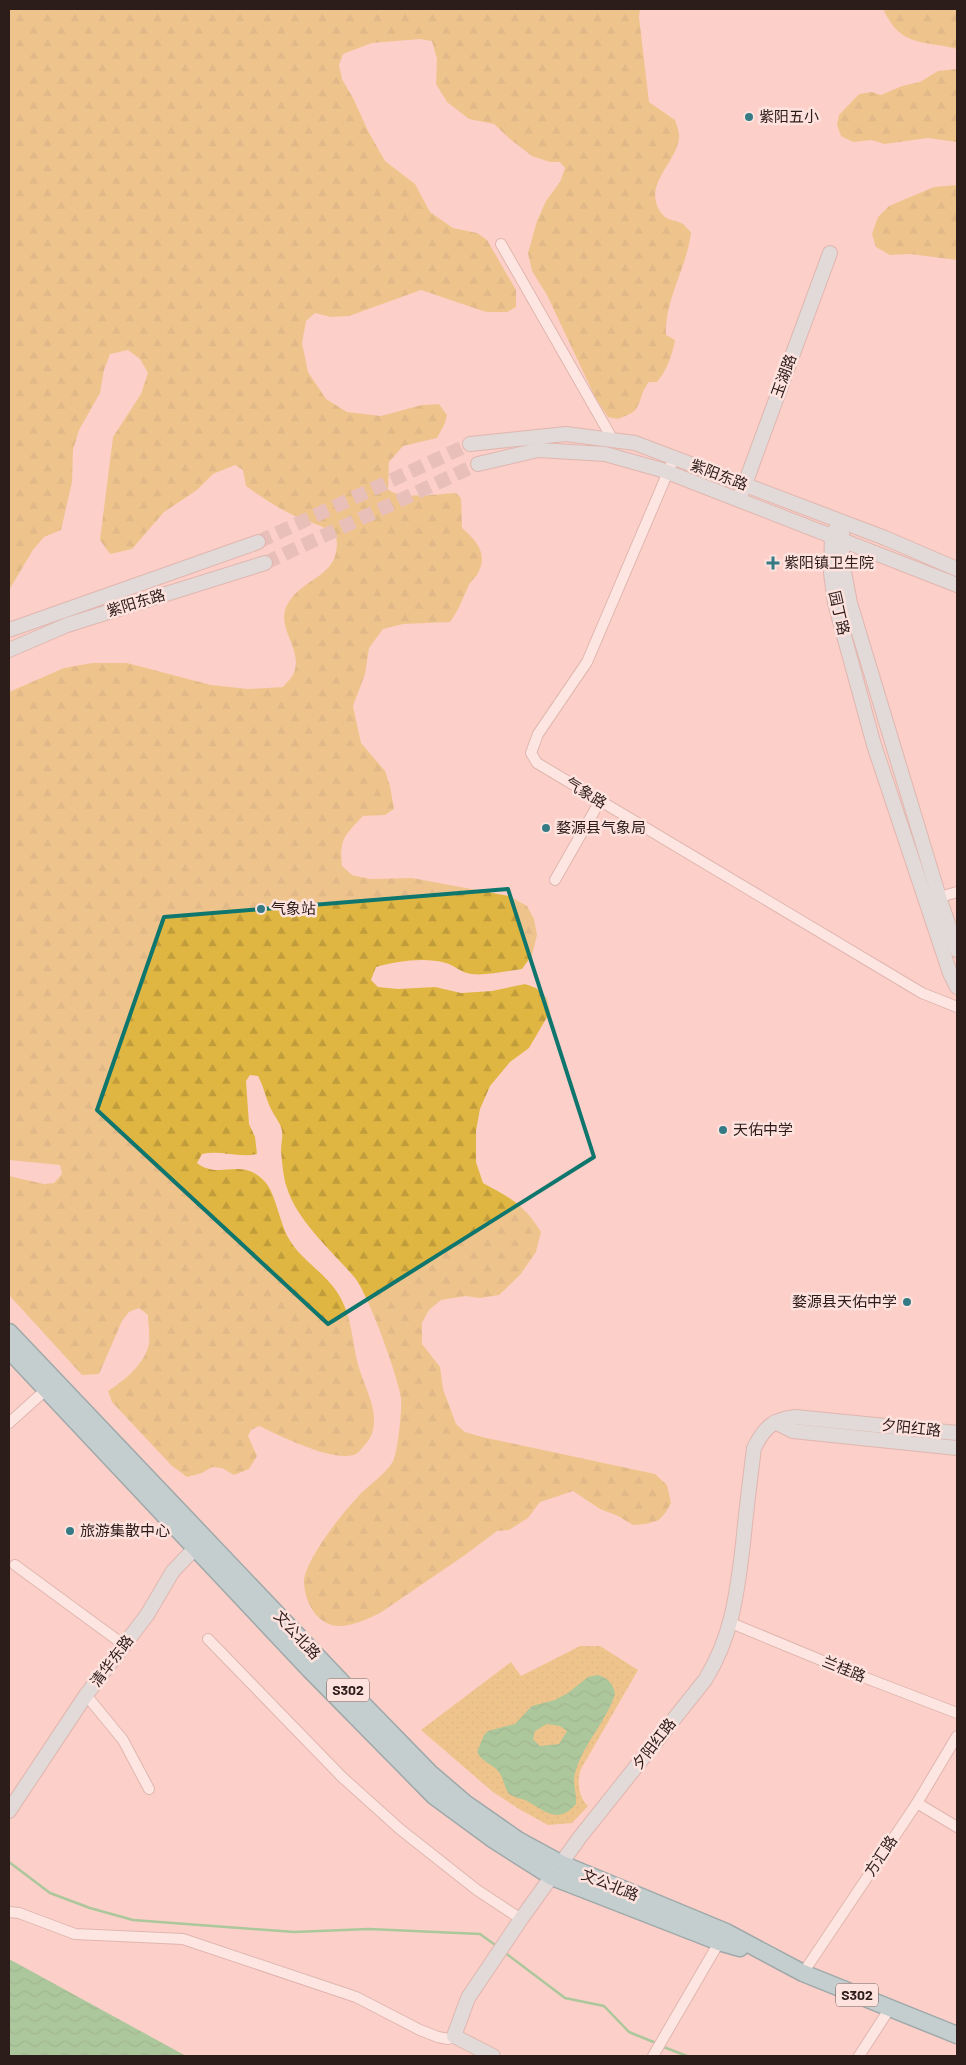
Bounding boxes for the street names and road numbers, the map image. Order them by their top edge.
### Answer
street label: 玉湖路 [767,351,799,400]
street label: 紫阳东路 [688,455,751,493]
street label: 紫阳东路 [104,585,167,619]
street label: 园丁路 [826,589,854,637]
street label: 气象路 [563,773,610,811]
street label: 夕阳红路 [880,1415,942,1439]
street label: 文公北路 [271,1606,325,1662]
street label: 清华东路 [86,1631,136,1690]
street label: 兰桂路 [820,1651,869,1685]
road number: S302 [327,1678,369,1702]
street label: 夕阳红路 [628,1714,679,1773]
street label: 方汇路 [860,1832,900,1879]
street label: 文公北路 [579,1864,642,1904]
road number: S302 [836,1984,878,2006]

